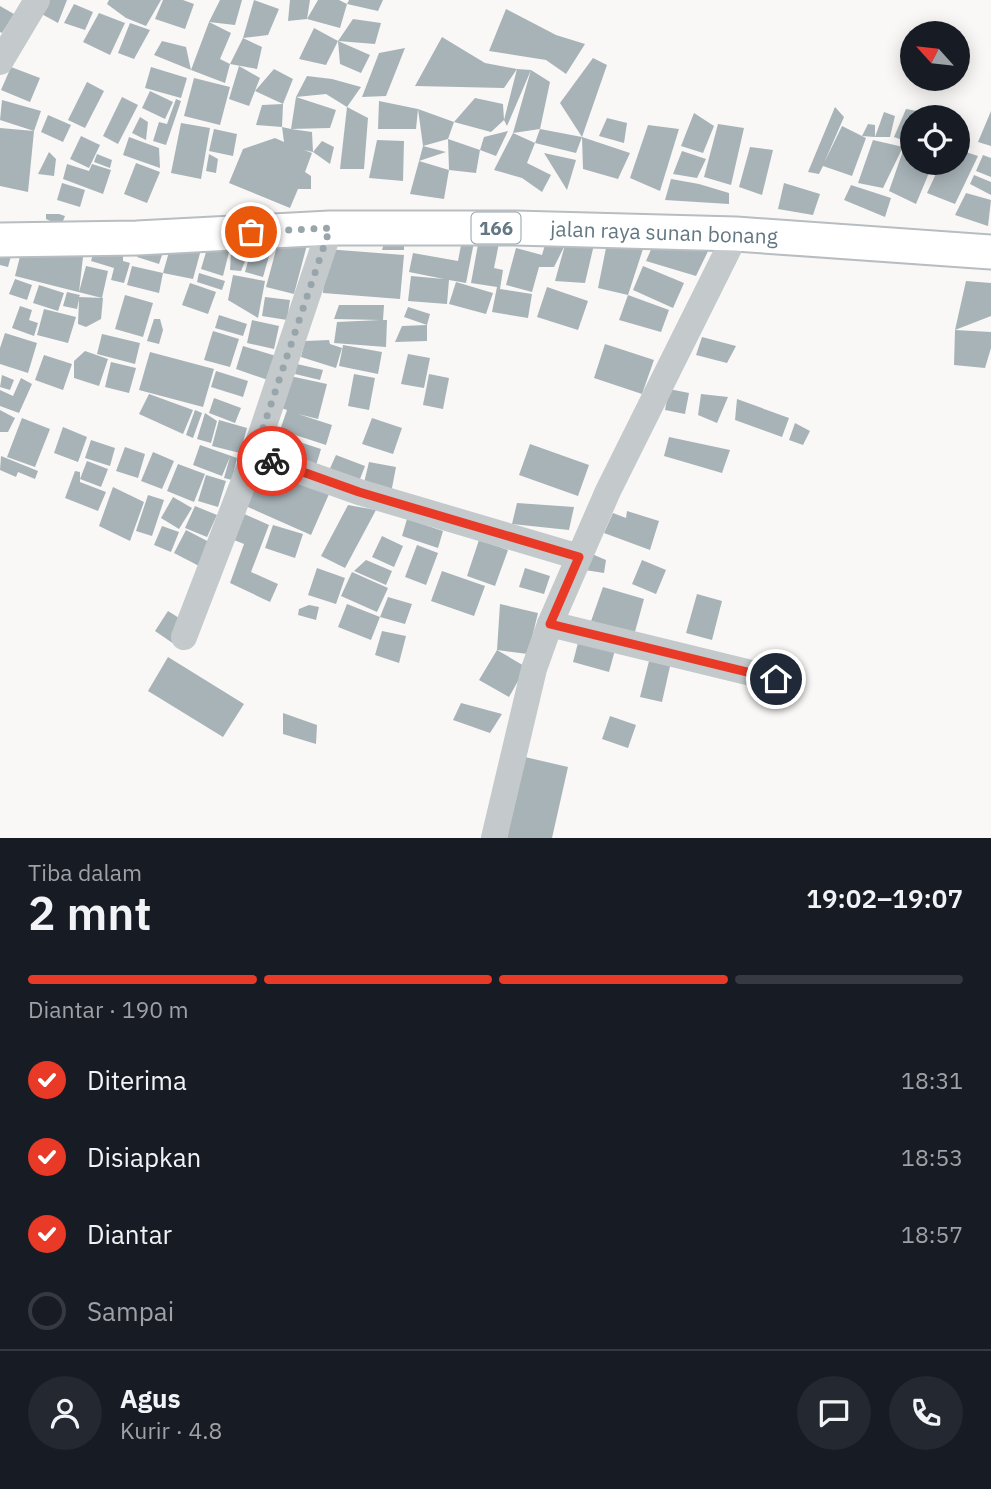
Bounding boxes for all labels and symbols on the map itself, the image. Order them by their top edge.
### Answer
north arrow [900,21,970,91]
pin [221,202,281,262]
road number: 166 [472,212,520,244]
street label: jalan raya sunan bonang [550,214,778,250]
courier [237,426,307,496]
pin [746,649,806,709]

